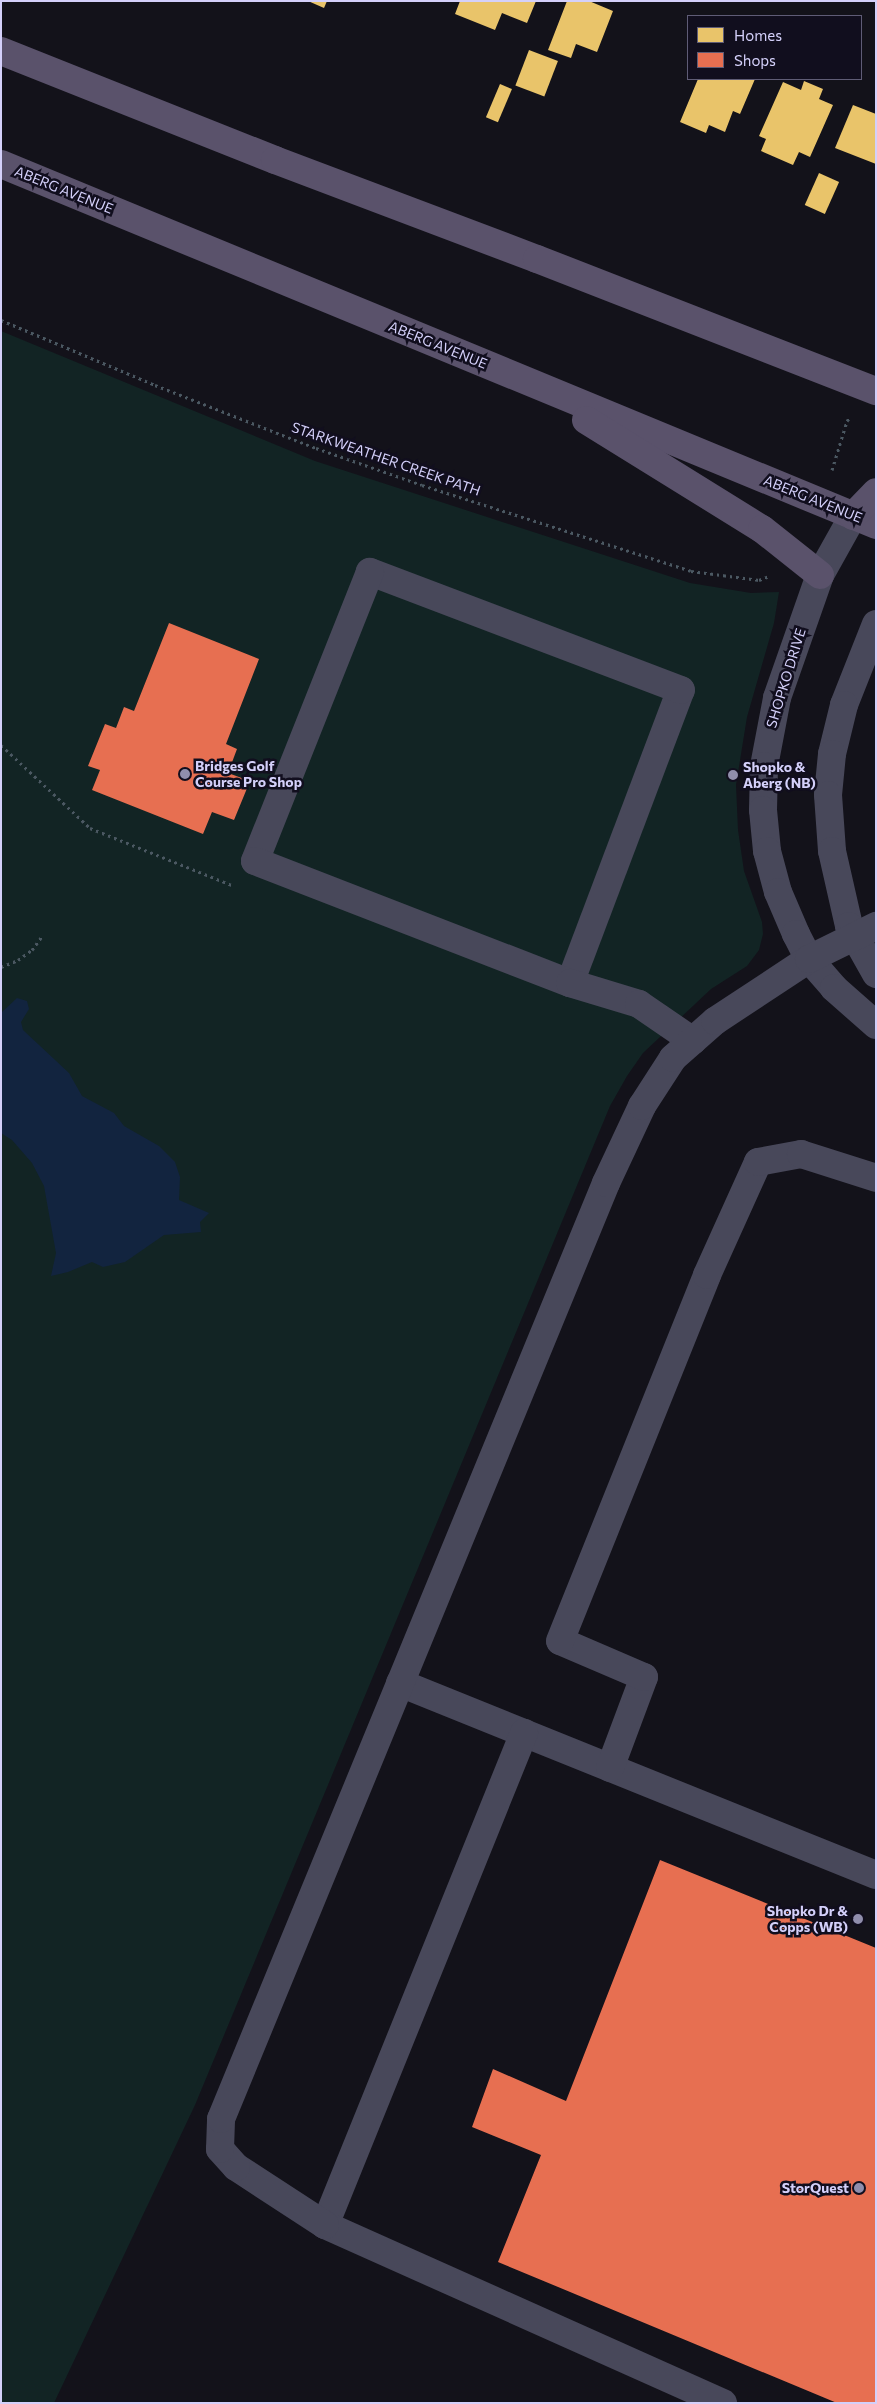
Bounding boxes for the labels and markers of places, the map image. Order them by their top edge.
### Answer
place label: Bridges Golf Course Pro Shop [195,758,302,790]
place label: Shopko & Aberg (NB) [743,759,816,792]
marker: Bridges Golf Course Pro Shop [179,768,191,780]
marker: Shopko & Aberg (NB) [727,769,739,781]
place label: Shopko Dr & Copps (WB) [767,1903,848,1935]
marker: Shopko Dr & Copps (WB) [852,1913,864,1925]
place label: StorQuest [782,2180,849,2196]
marker: StorQuest [853,2182,865,2194]

